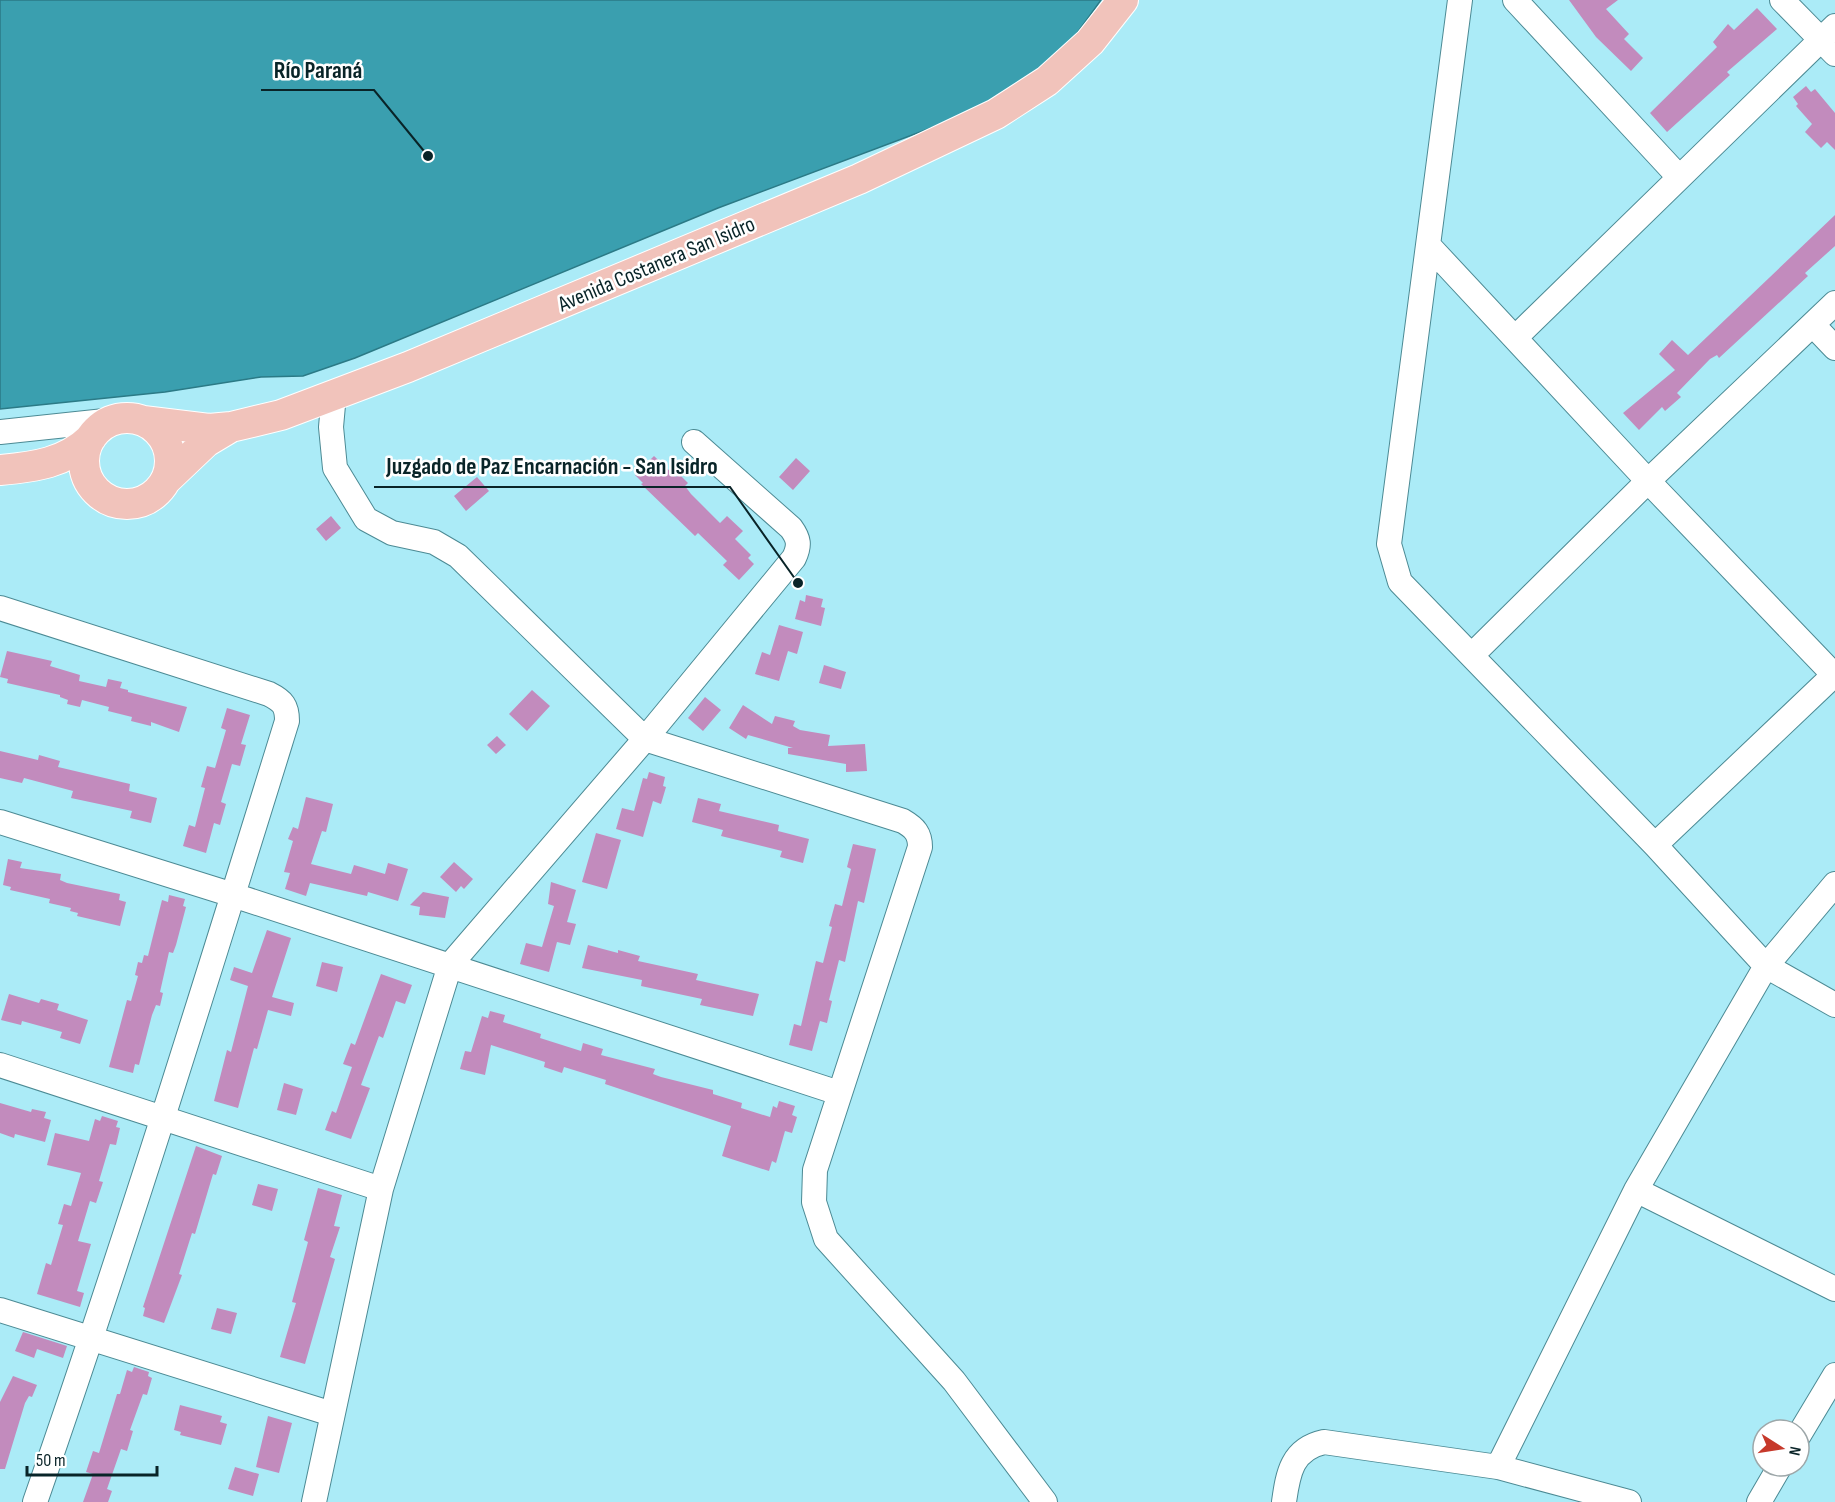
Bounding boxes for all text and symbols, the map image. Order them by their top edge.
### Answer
callout: Río Paraná [261,48,374,90]
text: Río Paraná [274,56,362,85]
street label: Avenida Costanera San Isidro [553,211,759,318]
callout: Juzgado de Paz Encarnación - San Isidro [374,445,730,487]
text: Juzgado de Paz Encarnación - San Isidro [385,452,718,481]
north arrow [1751,1418,1811,1478]
scale bar [27,1439,158,1477]
text: N [1784,1445,1804,1457]
text: 50 m [36,1450,66,1471]

